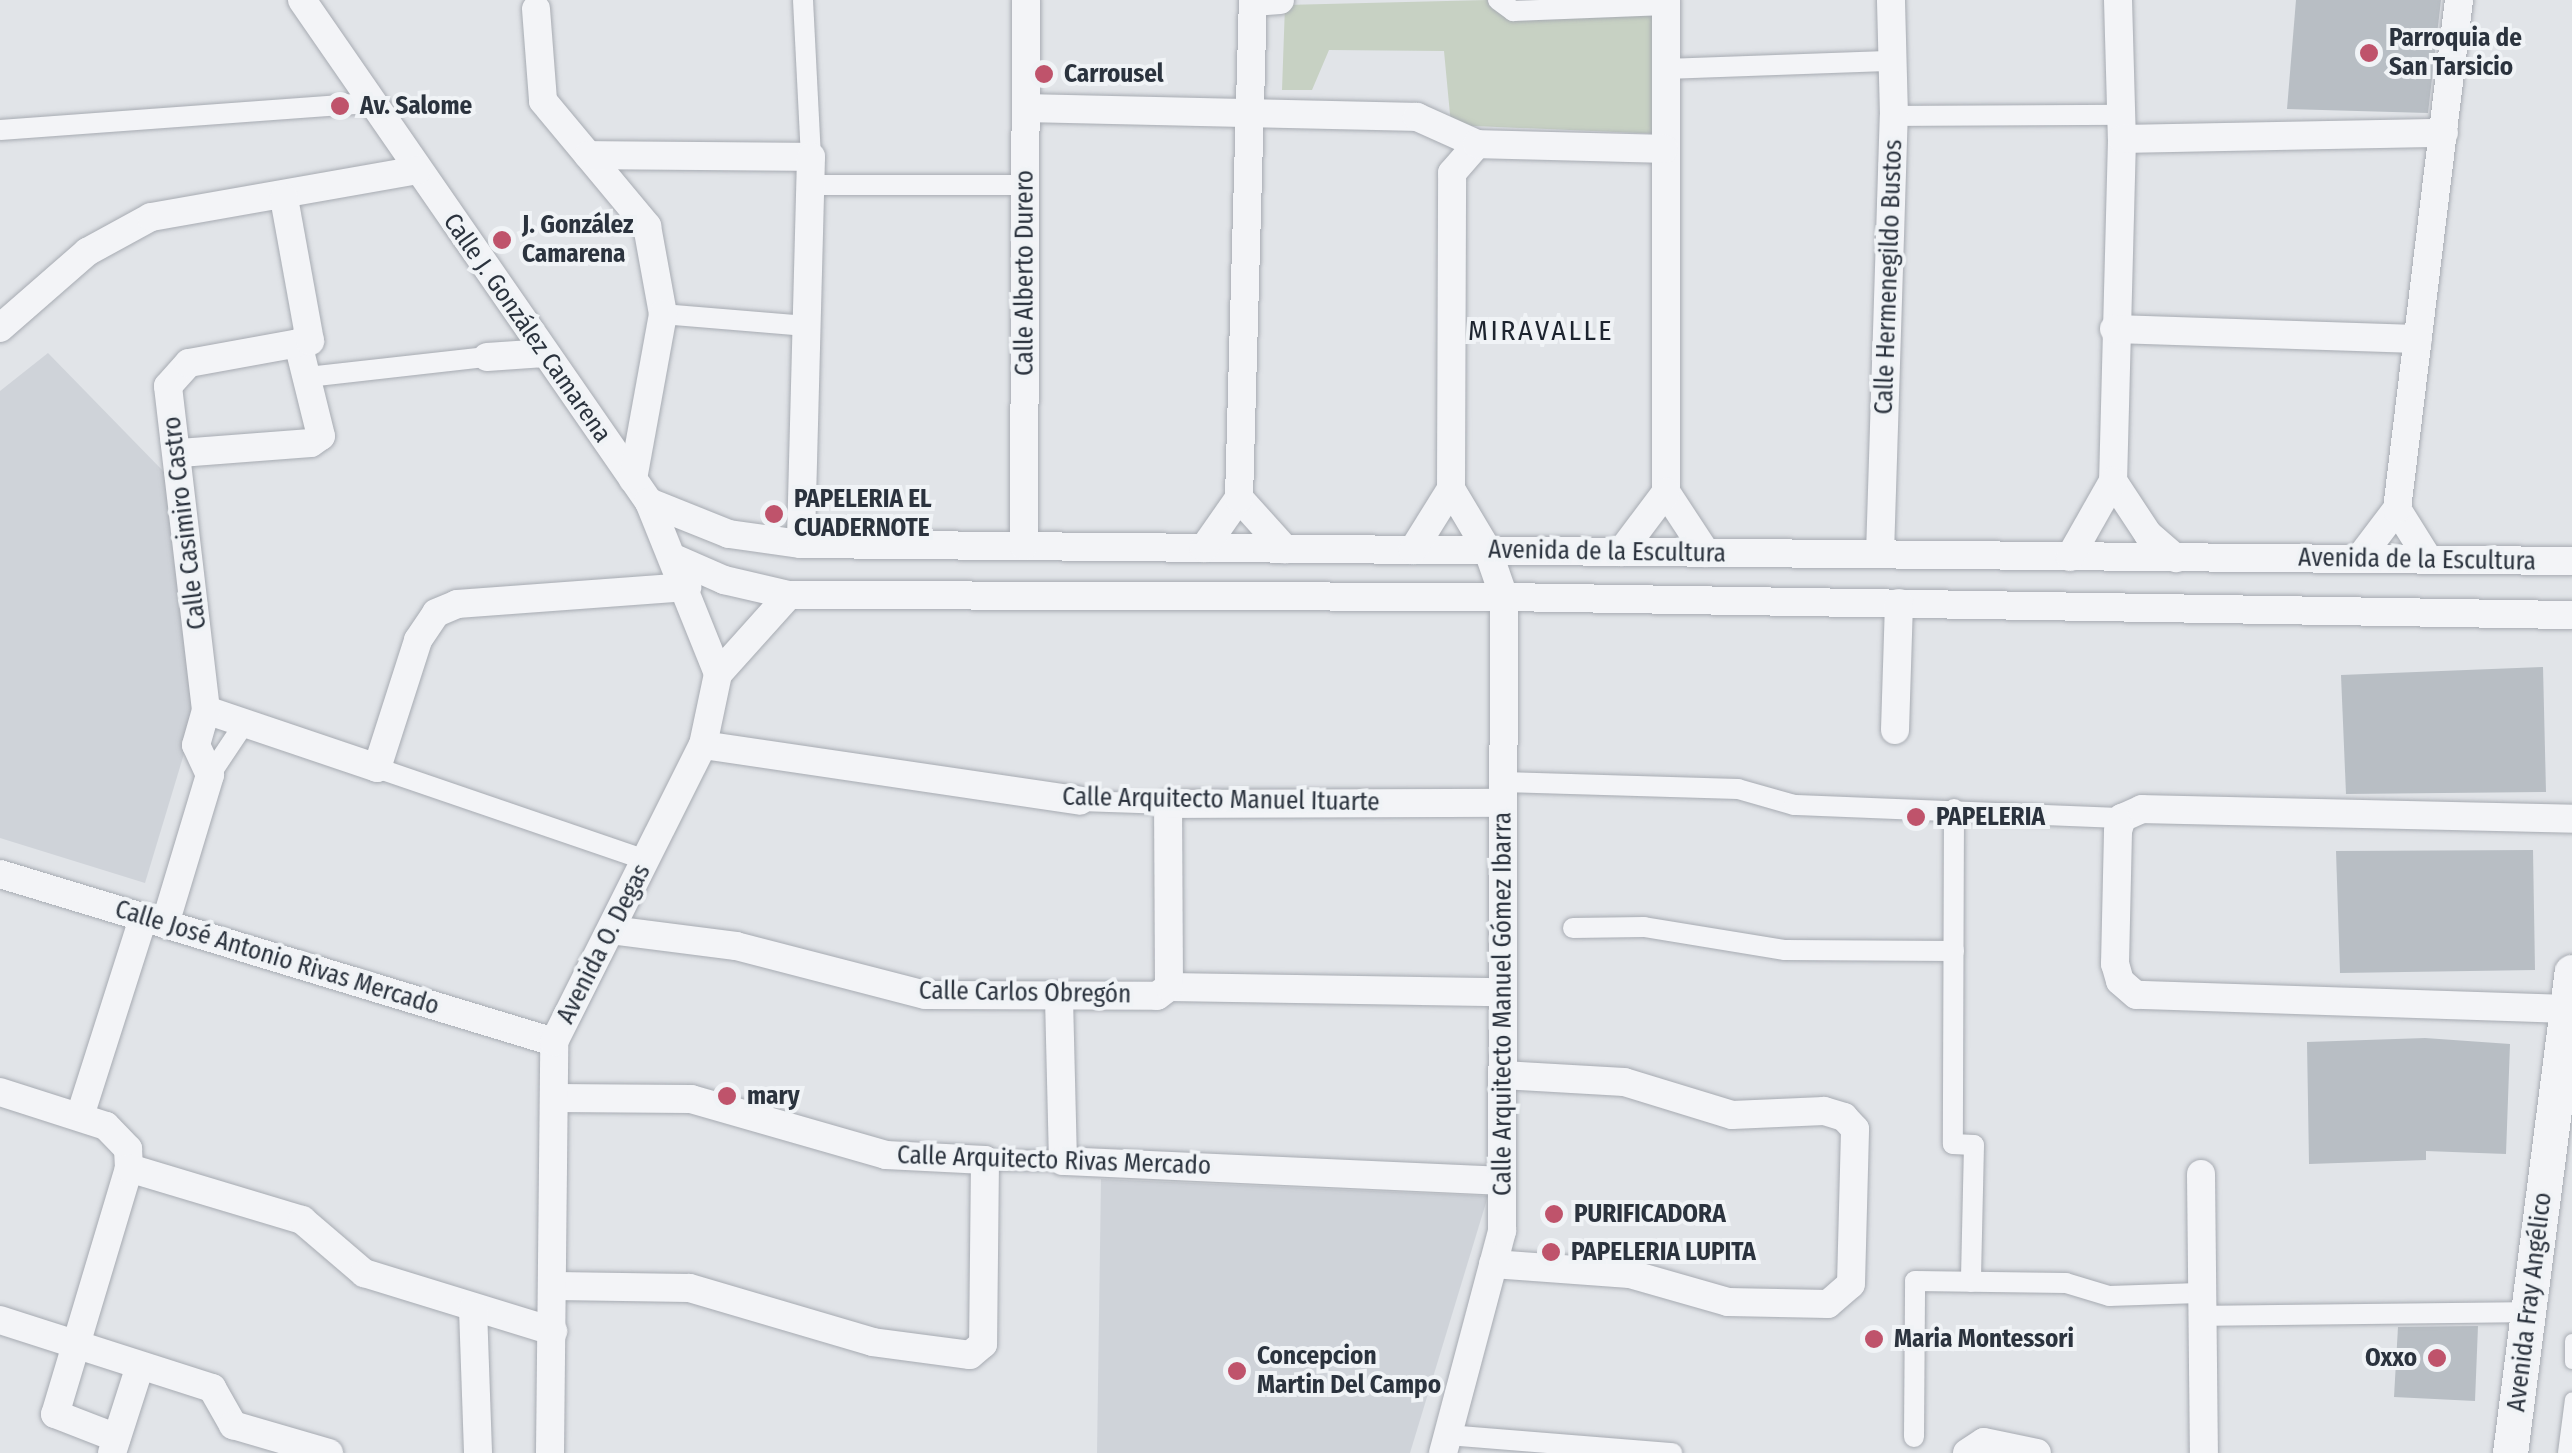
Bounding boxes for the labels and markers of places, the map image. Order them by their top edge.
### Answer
place label: Parroquia de San Tarsicio [2389,24,2522,83]
marker: Parroquia de San Tarsicio [2358,42,2380,64]
place label: Carrousel [1064,59,1164,89]
marker: Carrousel [1033,63,1055,85]
place label: Av. Salome [360,91,472,121]
marker: Av. Salome [329,95,351,117]
place label: J. González Camarena [522,211,633,270]
marker: J. González Camarena [491,229,513,251]
place label: PAPELERIA EL CUADERNOTE [794,485,932,544]
marker: PAPELERIA EL CUADERNOTE [763,503,785,525]
place label: PAPELERIA [1936,802,2045,832]
marker: PAPELERIA [1905,806,1927,828]
place label: mary [747,1081,800,1111]
marker: mary [716,1085,738,1107]
place label: PURIFICADORA [1574,1199,1726,1229]
marker: PURIFICADORA [1543,1203,1565,1225]
place label: PAPELERIA LUPITA [1571,1237,1756,1267]
marker: PAPELERIA LUPITA [1540,1241,1562,1263]
place label: Maria Montessori [1894,1324,2074,1354]
marker: Maria Montessori [1863,1328,1885,1350]
place label: Concepcion Martin Del Campo [1257,1342,1441,1401]
place label: Oxxo [2365,1343,2417,1373]
marker: Oxxo [2426,1347,2448,1369]
marker: Concepcion Martin Del Campo [1226,1360,1248,1382]

